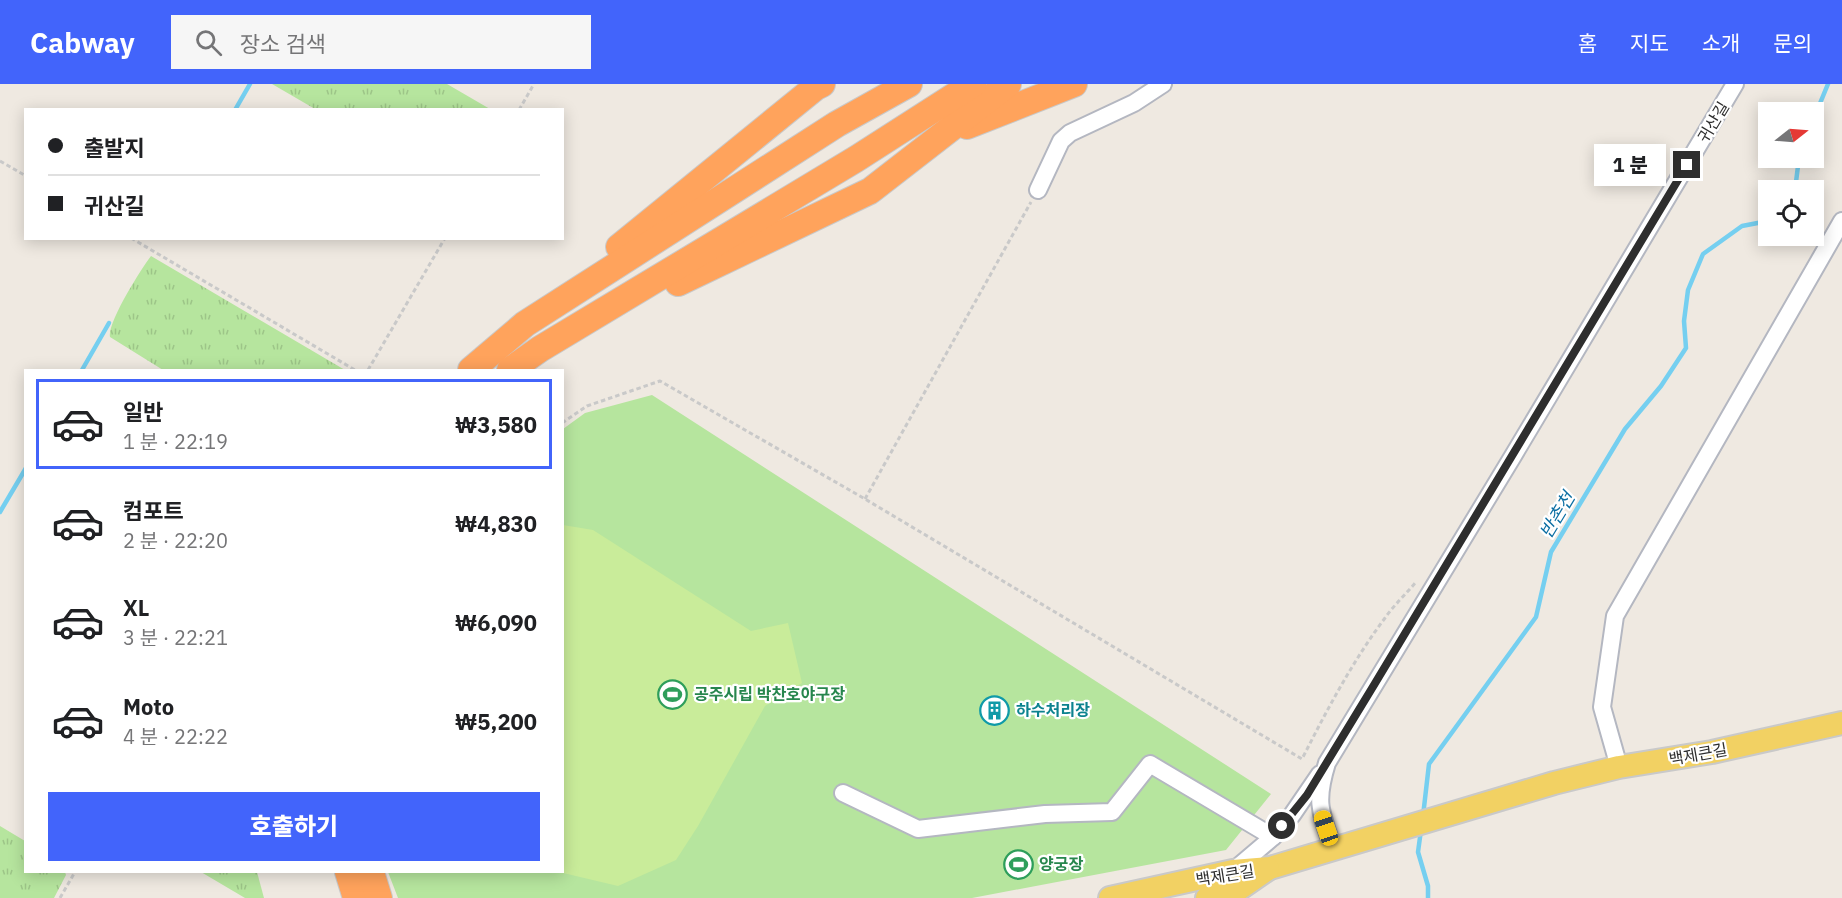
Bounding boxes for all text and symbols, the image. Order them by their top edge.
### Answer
search box [171,15,591,69]
text: Cabway [30,24,135,61]
icon: search [192,26,225,59]
text: 장소 검색 [240,29,326,58]
text: 홈 [1578,29,1597,57]
text: 지도 [1630,29,1669,57]
text: 소개 [1702,29,1740,57]
text: 문의 [1773,29,1812,57]
street label: 귀산길 [1693,98,1733,146]
north arrow [1758,102,1824,168]
map controls [1758,102,1824,246]
text: 출발지 [84,133,145,162]
callout: 1 분 [1594,144,1666,186]
text: 1 분 [1612,151,1648,178]
route end [1673,151,1700,178]
button: locate [1758,180,1824,246]
text: 귀산길 [84,191,145,220]
icon: car [51,397,105,451]
text: 일반 [123,397,163,426]
text: ₩3,580 [455,410,537,439]
text: 1 분 · 22:19 [123,428,228,455]
water label: 반촌천 [1534,486,1581,542]
icon: car [51,496,105,550]
text: 컴포트 [123,496,184,525]
text: ₩4,830 [455,509,537,538]
text: 2 분 · 22:20 [123,527,228,554]
text: XL [123,593,149,622]
icon: car [51,595,105,649]
text: ₩6,090 [455,608,537,637]
text: 3 분 · 22:21 [123,624,228,651]
sports icon: 공주시립 박찬호야구장 [657,678,689,710]
place label: 공주시립 박찬호야구장 [694,684,845,704]
text: Moto [123,692,174,721]
icon: car [51,694,105,748]
building icon: 하수처리장 [979,694,1011,726]
place label: 하수처리장 [1016,700,1090,720]
text: ₩5,200 [455,707,537,736]
text: 4 분 · 22:22 [123,723,228,750]
street label: 백제큰길 [1667,739,1729,769]
button: 호출하기 [48,792,540,861]
car [1312,808,1340,848]
route start [1268,812,1295,839]
sports icon: 양궁장 [1002,848,1034,880]
place label: 양궁장 [1039,854,1083,874]
street label: 백제큰길 [1194,861,1256,889]

